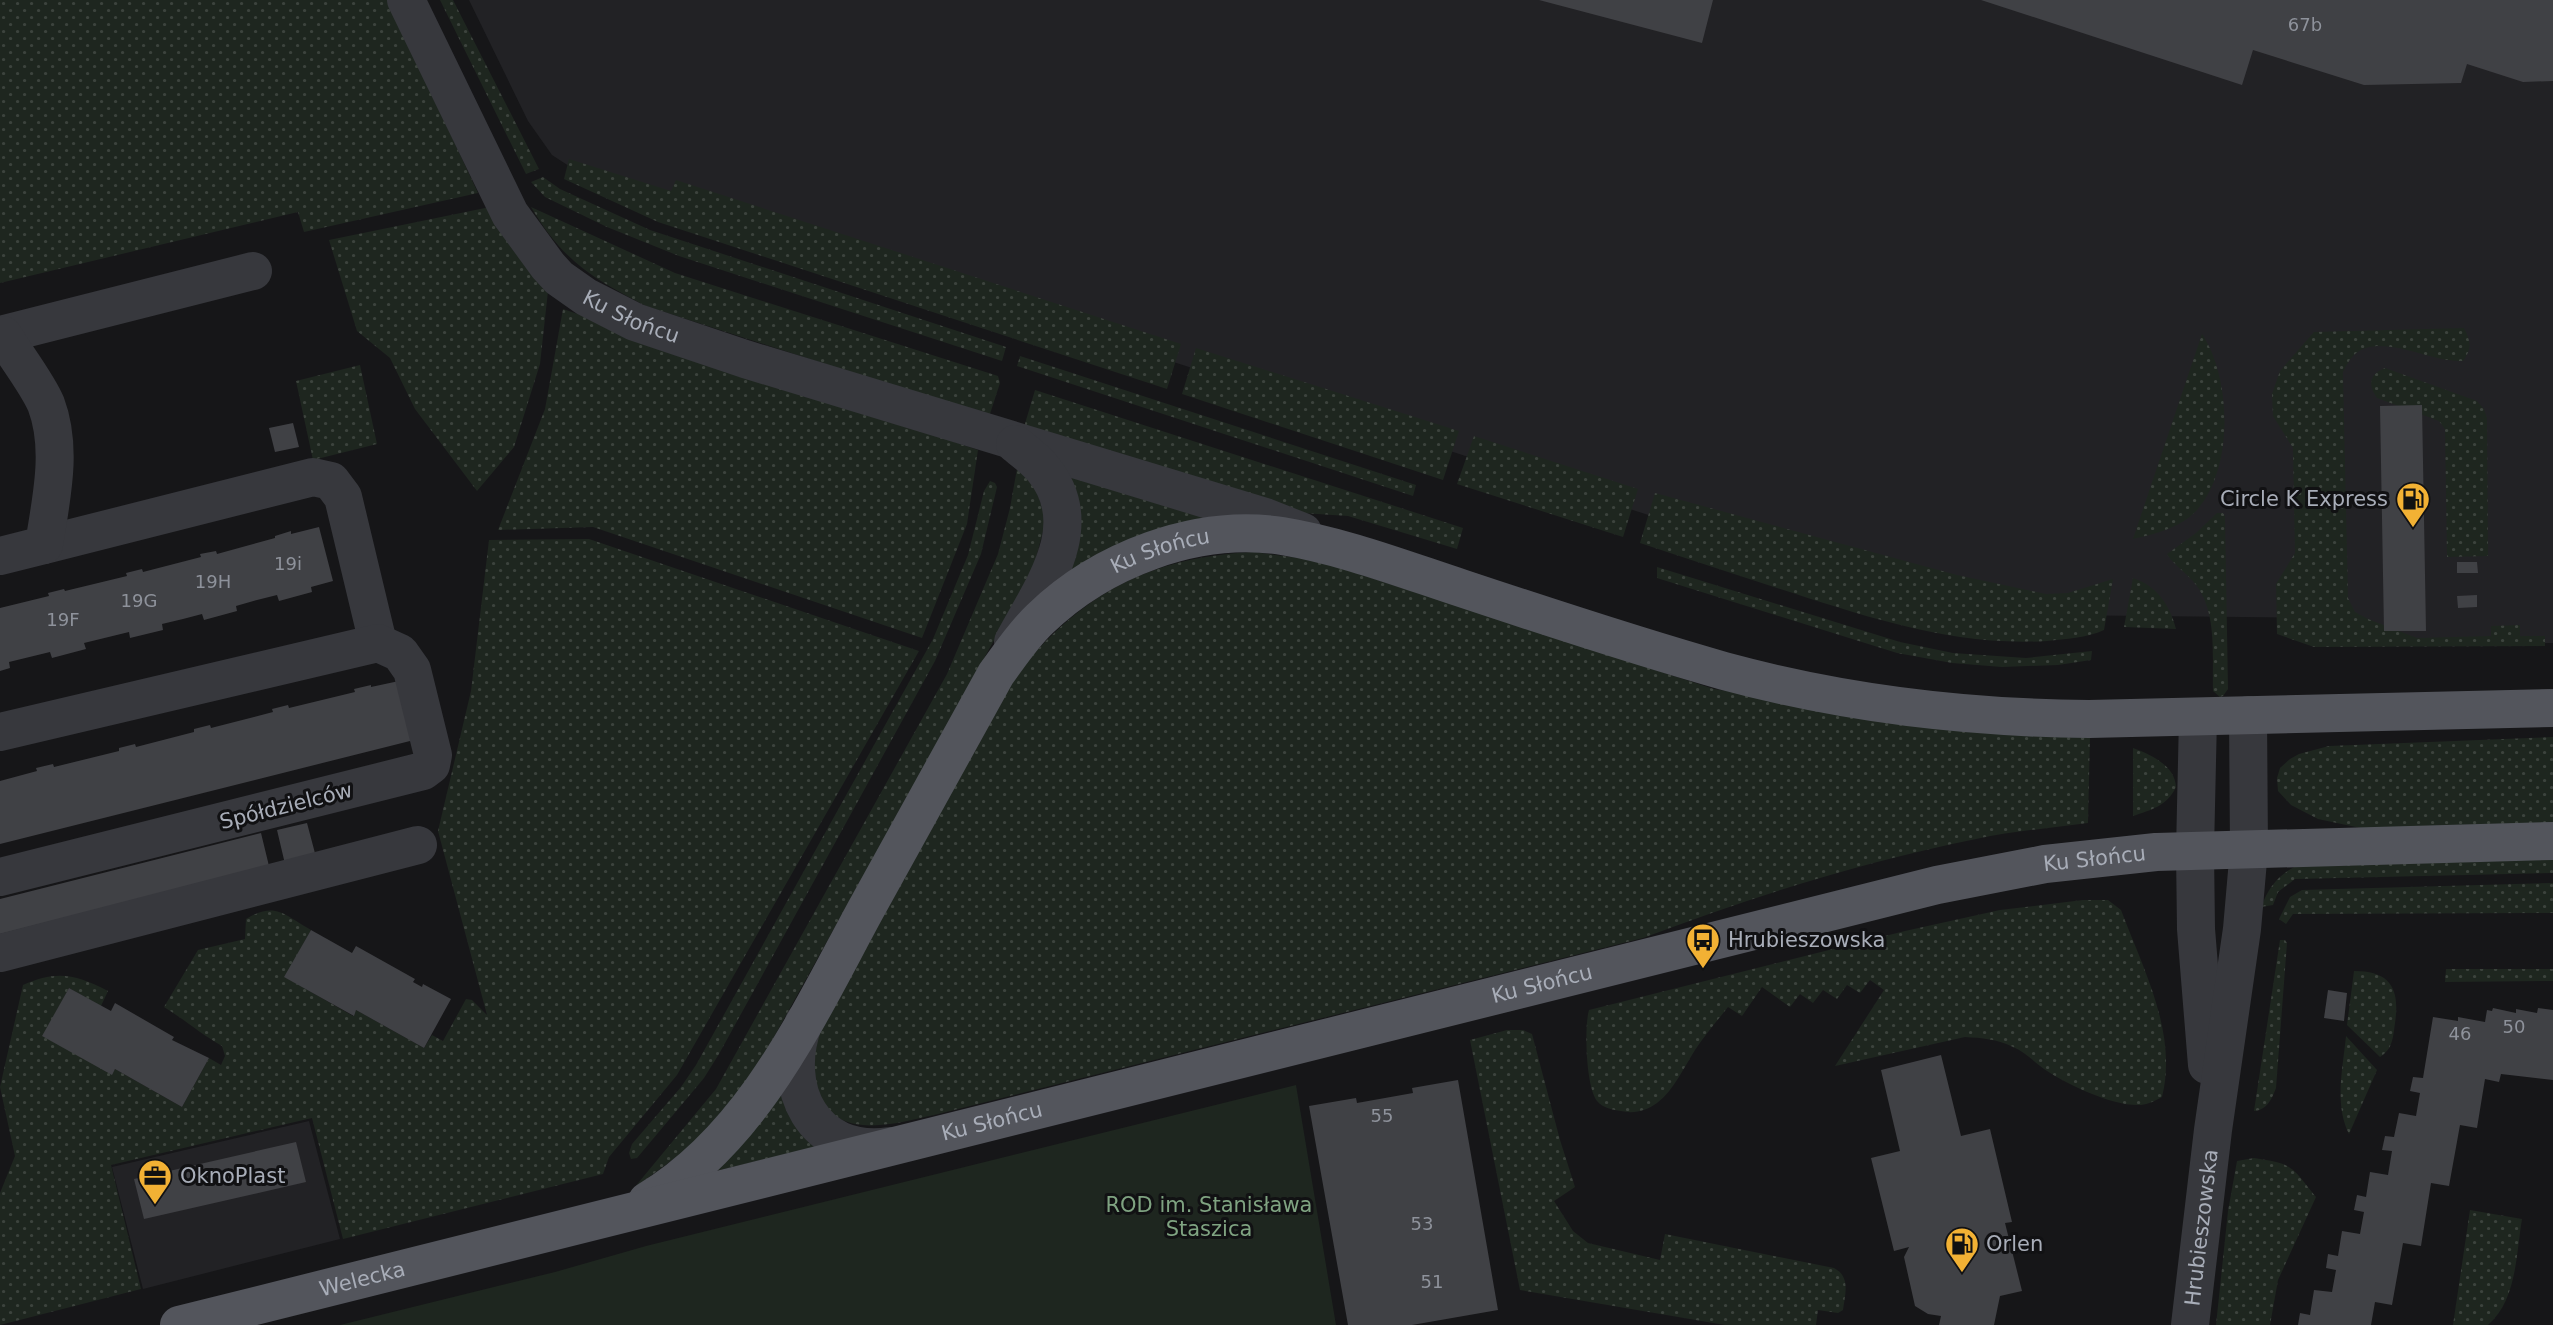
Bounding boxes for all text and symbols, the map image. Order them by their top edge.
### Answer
house number: 67b [2288,14,2322,35]
street label: Ku Słońcu [579,285,682,348]
fuel station icon: Circle K Express [2394,480,2432,529]
place label: Circle K Express [2220,487,2388,511]
street label: Ku Słońcu [1107,524,1211,578]
house number: 19i [274,553,302,574]
house number: 19H [195,571,231,592]
house number: 19G [121,590,157,611]
house number: 19F [46,609,80,630]
street label: Spółdzielców [217,778,355,834]
street label: Ku Słońcu [2042,841,2147,876]
bus stop icon: Hrubieszowska [1684,921,1722,970]
place label: Hrubieszowska [1728,928,1885,952]
street label: Ku Słońcu [1489,960,1595,1008]
house number: 50 [2503,1016,2525,1037]
house number: 46 [2449,1023,2471,1044]
street label: Ku Słońcu [939,1097,1045,1146]
house number: 55 [1371,1105,1393,1126]
street label: Hrubieszowska [2180,1148,2223,1307]
office icon: OknoPlast [136,1157,174,1206]
place label: OknoPlast [180,1164,285,1188]
park label: ROD im. Stanisława Staszica [1105,1193,1313,1241]
house number: 53 [1411,1213,1433,1234]
fuel station icon: Orlen [1943,1225,1981,1274]
place label: Orlen [1986,1232,2043,1256]
street label: Welecka [317,1257,408,1301]
house number: 51 [1421,1271,1443,1292]

